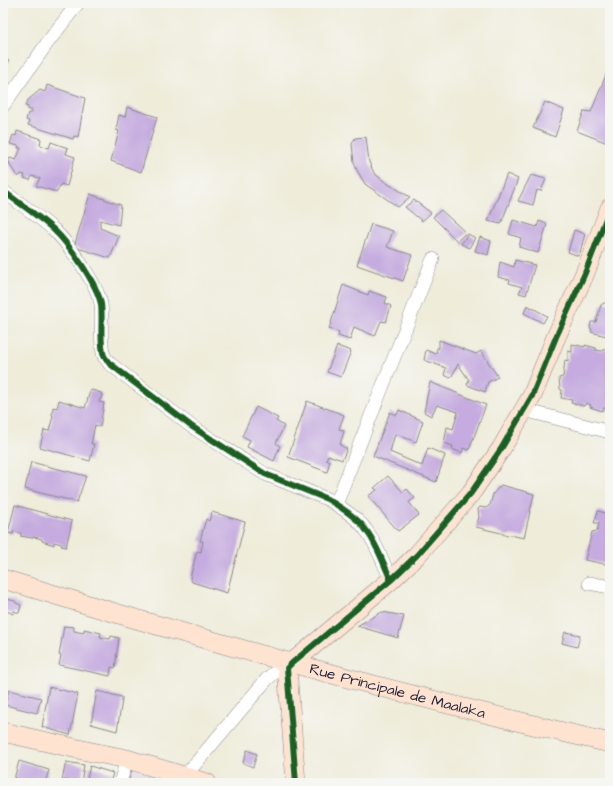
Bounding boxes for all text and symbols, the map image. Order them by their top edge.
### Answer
street label: Rue Principale de Maalaka [307,658,488,724]

